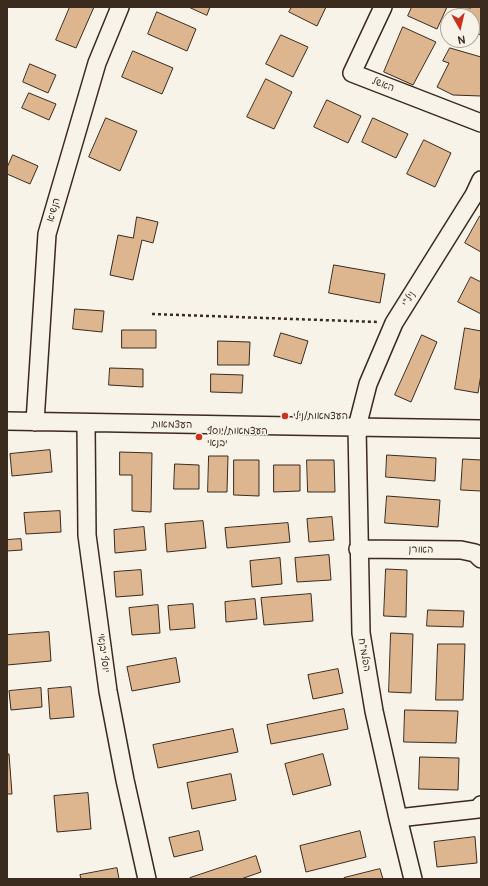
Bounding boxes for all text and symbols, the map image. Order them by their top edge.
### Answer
north arrow [440,8,480,48]
text: N [457,32,466,46]
street label: האשל [370,75,396,95]
street label: הנשיא [45,197,63,223]
street label: ניל"י [400,289,418,309]
place label: העצמאות/נילי [293,410,348,422]
marker: העצמאות/נילי [280,411,290,421]
street label: העצמאות [152,419,192,431]
place label: העצמאות/יוסף יבנאי [207,425,268,448]
marker: העצמאות/יוסף יבנאי [194,432,204,442]
street label: האורן [409,544,433,556]
street label: יוסף יבנאי [94,633,112,673]
street label: הפלמ"ח [355,637,373,673]

